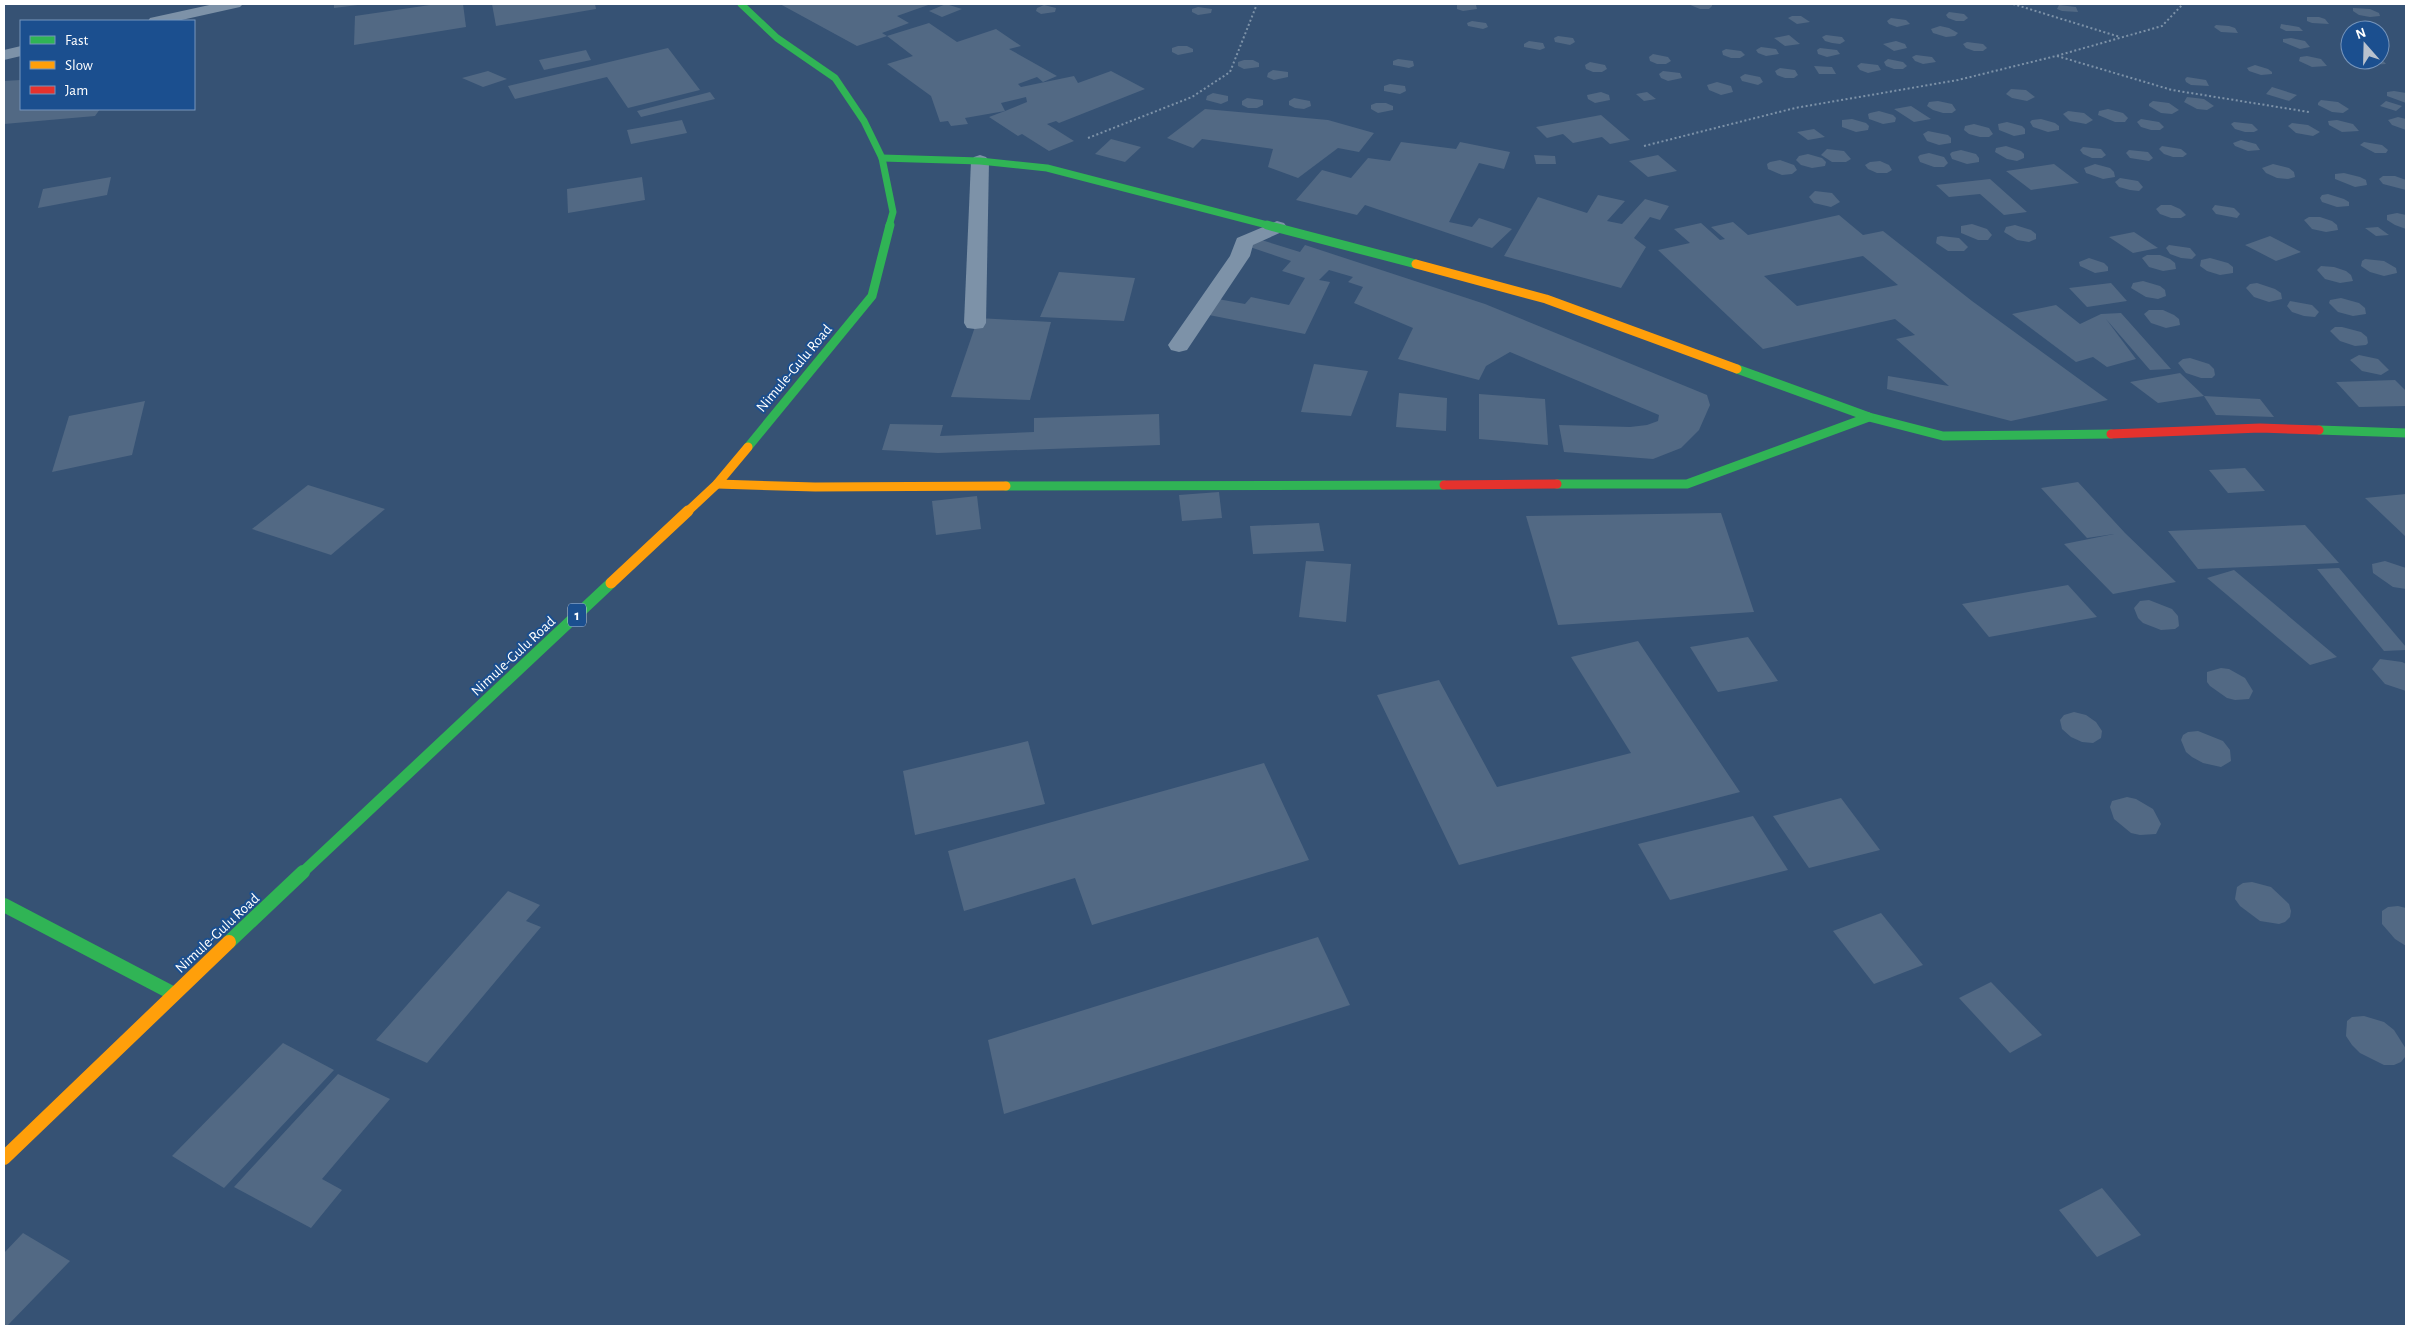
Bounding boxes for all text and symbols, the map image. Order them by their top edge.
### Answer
legend [20,20,195,110]
north arrow [2340,20,2390,70]
text: N [2354,25,2368,42]
text: Fast [65,33,89,48]
text: Slow [65,58,93,73]
text: Jam [65,83,88,98]
street label: Nimule-Gulu Road [754,322,835,415]
road number: 1 [568,604,586,626]
street label: Nimule-Gulu Road [468,614,558,699]
street label: Nimule-Gulu Road [172,891,262,976]

